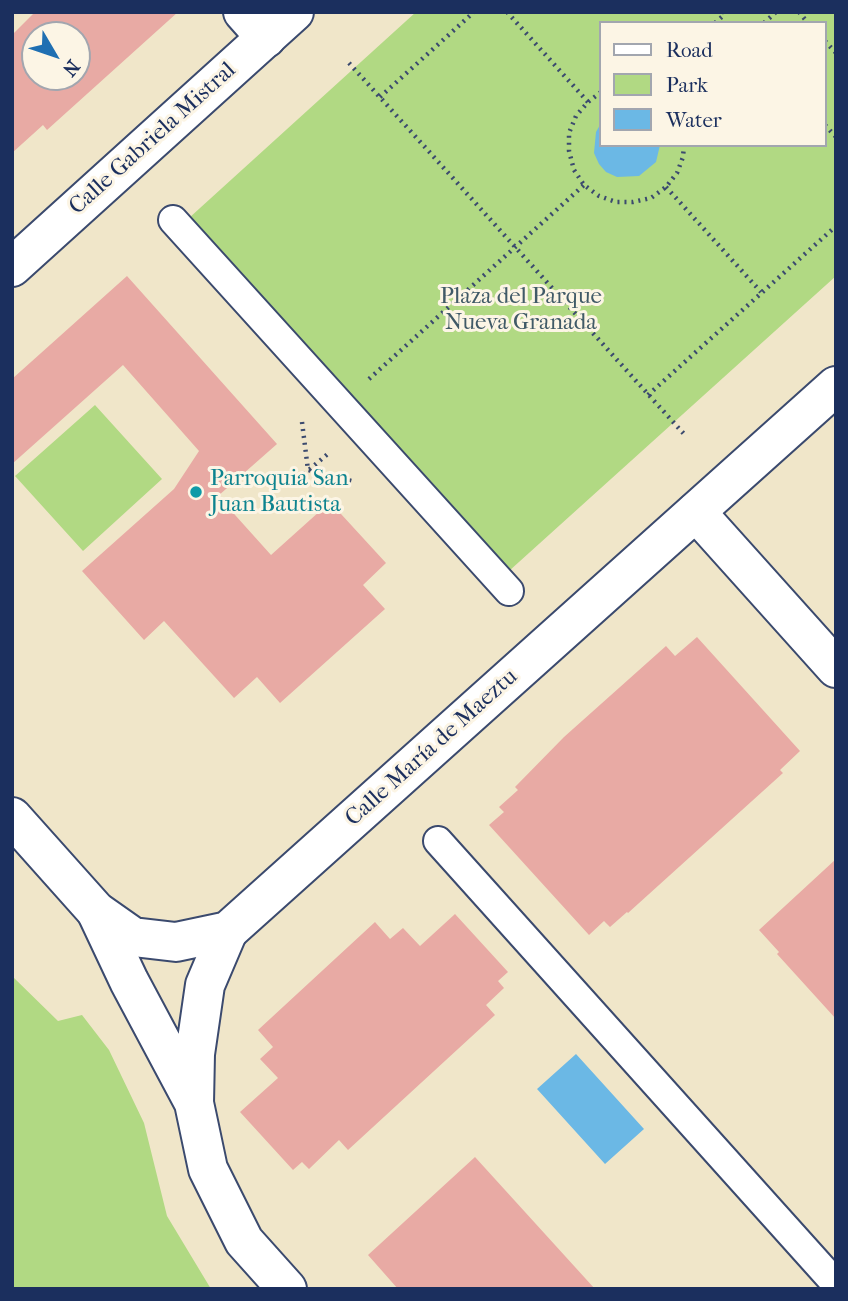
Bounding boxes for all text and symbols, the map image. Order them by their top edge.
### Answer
north arrow [21,21,91,91]
legend [600,21,827,147]
text: Road [666,38,713,62]
text: N [58,55,84,80]
street label: Calle Gabriela Mistral [64,57,242,221]
text: Park [666,73,708,97]
text: Water [666,108,722,132]
park label: Plaza del Parque Nueva Granada [440,283,602,337]
place label: Parroquia San Juan Bautista [210,465,349,519]
marker: Parroquia San Juan Bautista [188,484,204,500]
street label: Calle María de Maeztu [340,663,524,833]

